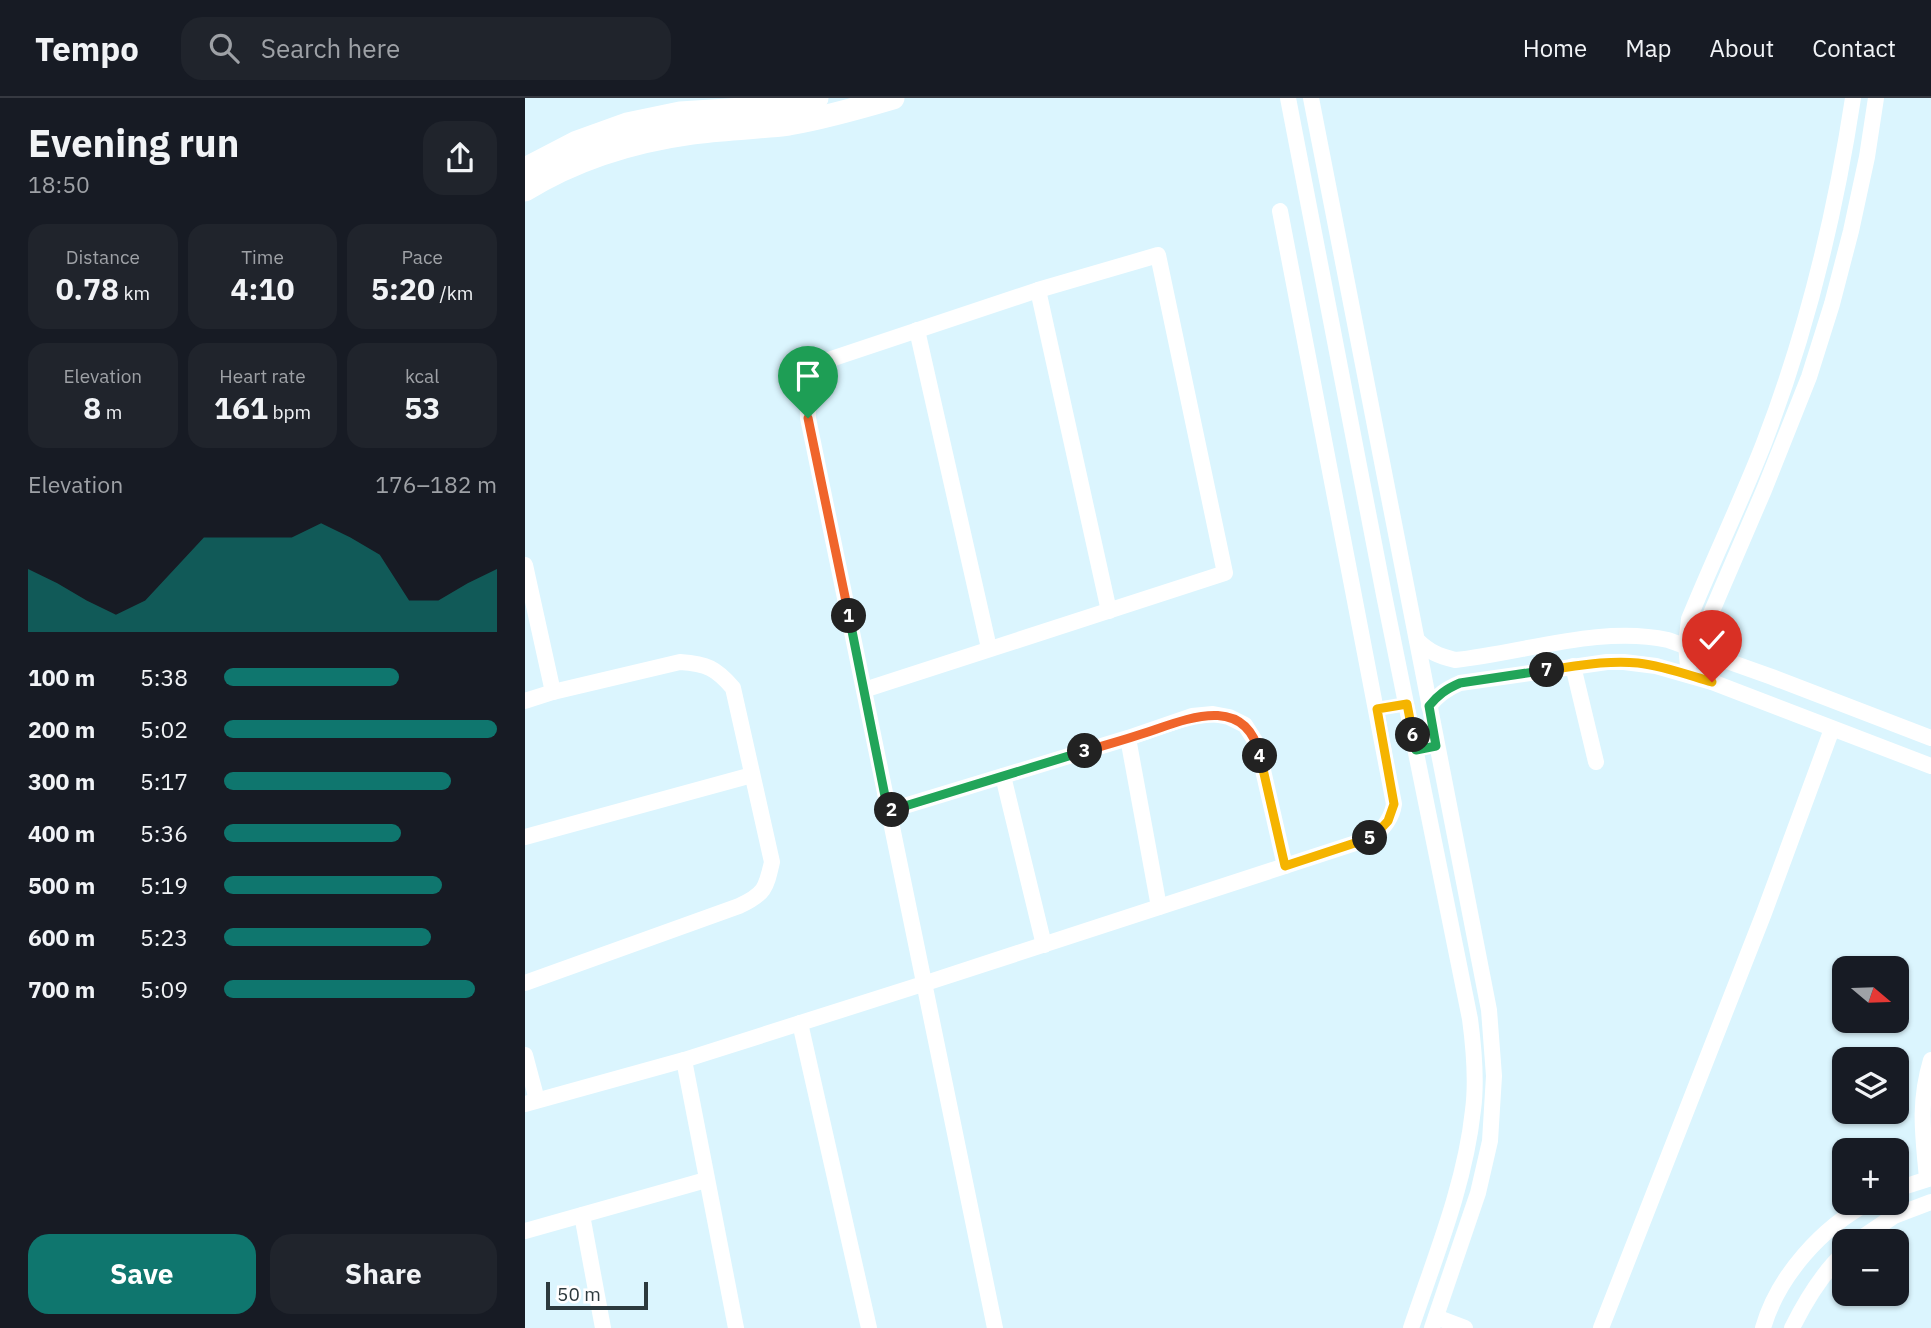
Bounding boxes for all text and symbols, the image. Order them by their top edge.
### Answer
search box [181,17,671,80]
text: Tempo [35,27,139,70]
icon: search [205,29,243,67]
text: Search here [261,31,400,65]
text: Home [1523,32,1587,64]
text: Map [1625,32,1671,64]
text: About [1709,32,1774,64]
text: Contact [1812,32,1896,64]
text: Evening run [28,118,239,167]
button: share [423,121,497,195]
text: 18:50 [28,169,90,199]
text: Distance [66,245,140,269]
text: Time [241,245,284,269]
text: Pace [401,245,443,269]
text: 0.78 [56,269,119,308]
text: 4:10 [231,269,294,308]
text: 5:20 [371,269,435,308]
text: km [119,281,150,305]
text: /km [435,281,473,305]
pin [778,346,838,418]
icon: arrive [789,357,827,395]
text: Elevation [63,364,142,388]
text: Heart rate [219,364,306,388]
text: kcal [405,364,439,388]
text: 8 [83,388,101,427]
text: 161 [214,388,268,427]
text: 53 [404,388,440,427]
text: m [101,400,122,424]
text: bpm [268,400,311,424]
text: Elevation [28,469,123,499]
text: 176–182 m [375,469,497,499]
pin: 1 [831,598,867,634]
text: 1 [843,603,854,627]
pin [1682,610,1742,682]
icon: check [1693,621,1731,659]
pin: 7 [1529,652,1565,688]
text: 7 [1541,657,1552,681]
text: 100 m [28,662,95,692]
text: 5:38 [140,662,188,692]
text: 200 m [28,714,95,744]
text: 5:02 [140,714,188,744]
pin: 6 [1395,718,1431,752]
text: 6 [1407,722,1418,746]
pin: 3 [1067,734,1103,768]
text: 3 [1079,738,1090,762]
pin: 4 [1243,738,1277,774]
text: 4 [1254,743,1265,767]
text: 300 m [28,766,95,796]
text: 5:17 [140,766,188,796]
pin: 2 [875,792,909,828]
text: 2 [886,797,897,821]
text: 400 m [28,818,95,848]
text: 5:36 [140,818,188,848]
pin: 5 [1353,820,1387,856]
text: 5 [1364,825,1375,849]
text: 500 m [28,870,95,900]
text: 5:19 [140,870,188,900]
text: 600 m [28,922,95,952]
text: 5:23 [140,922,188,952]
north arrow [1832,956,1909,1032]
map controls [1832,956,1909,1306]
text: 700 m [28,974,95,1004]
text: 5:09 [140,974,188,1004]
button: layers [1832,1047,1909,1124]
button: + [1832,1138,1909,1215]
button: − [1832,1229,1909,1306]
button: Save [28,1234,256,1314]
button: Share [270,1234,497,1314]
scale bar [546,1279,647,1311]
text: 50 m [557,1282,601,1306]

